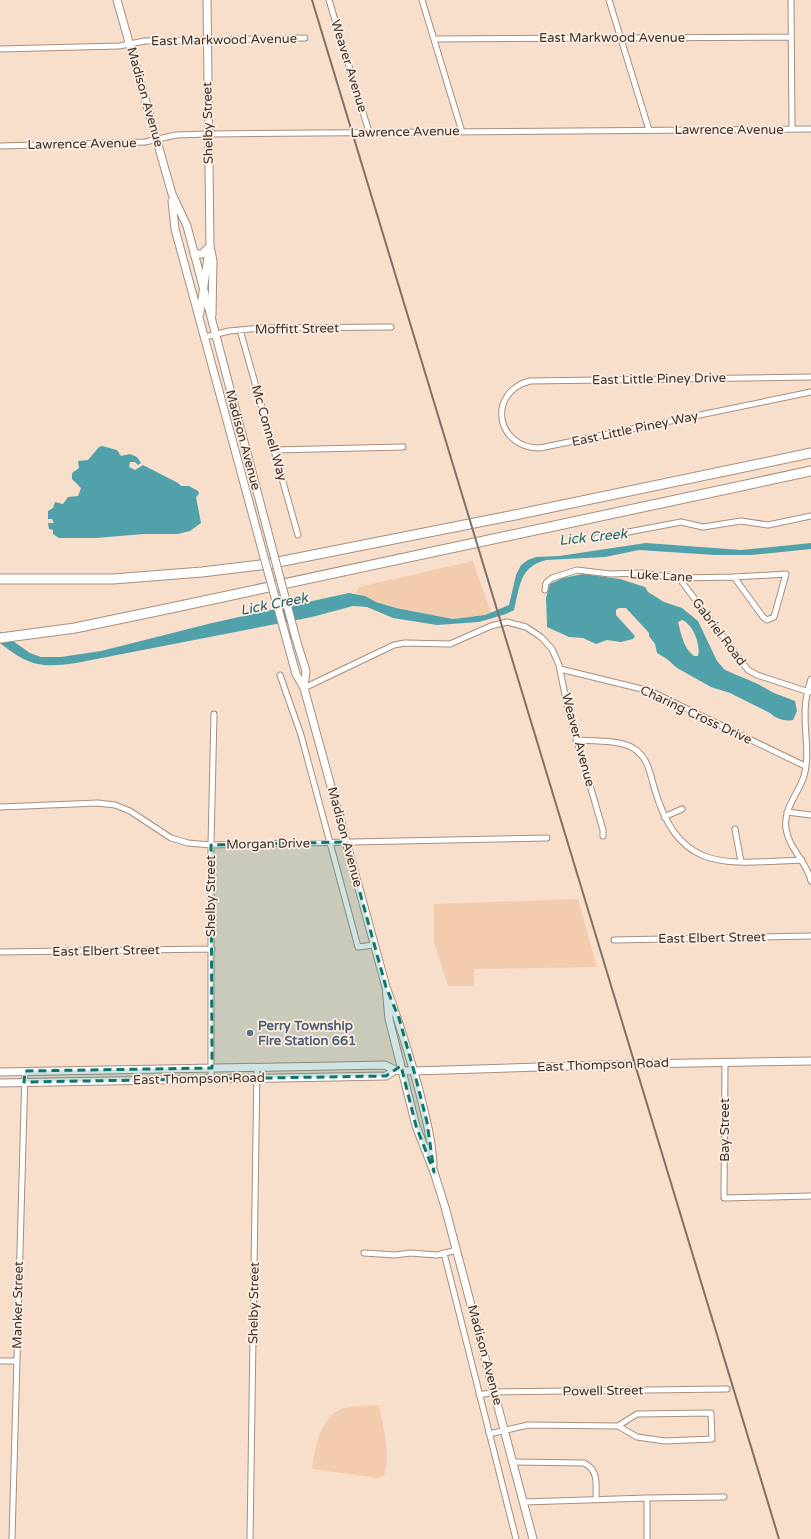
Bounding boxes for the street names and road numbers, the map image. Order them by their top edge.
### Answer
street label: Weaver Avenue [327,18,371,114]
street label: East Markwood Avenue [539,30,685,46]
street label: East Markwood Avenue [151,31,297,49]
street label: Madison Avenue [123,45,167,149]
street label: Shelby Street [199,82,217,164]
street label: Lawrence Avenue [674,122,784,138]
street label: Lawrence Avenue [350,123,460,141]
street label: Lawrence Avenue [27,135,137,153]
street label: Moffitt Street [255,320,339,338]
street label: East Little Piney Drive [592,370,726,388]
street label: Mc Connell Way [248,383,290,483]
street label: Madison Avenue [222,388,264,492]
street label: East Little Piney Way [570,408,700,450]
street label: Luke Lane [629,566,693,586]
street label: Gabriel Road [688,595,750,669]
street label: Charing Cross Drive [638,682,754,748]
street label: Weaver Avenue [558,691,598,789]
street label: Madison Avenue [324,785,366,889]
street label: Morgan Drive [226,835,310,853]
street label: Shelby Street [203,855,219,937]
street label: East Elbert Street [658,929,766,947]
street label: East Elbert Street [52,942,160,960]
street label: East Thompson Road [537,1055,669,1075]
street label: East Thompson Road [133,1070,265,1088]
street label: Bay Street [717,1098,733,1162]
street label: Manker Street [9,1261,27,1349]
street label: Shelby Street [245,1262,263,1344]
street label: Madison Avenue [464,1303,506,1407]
street label: Powell Street [562,1382,644,1400]

